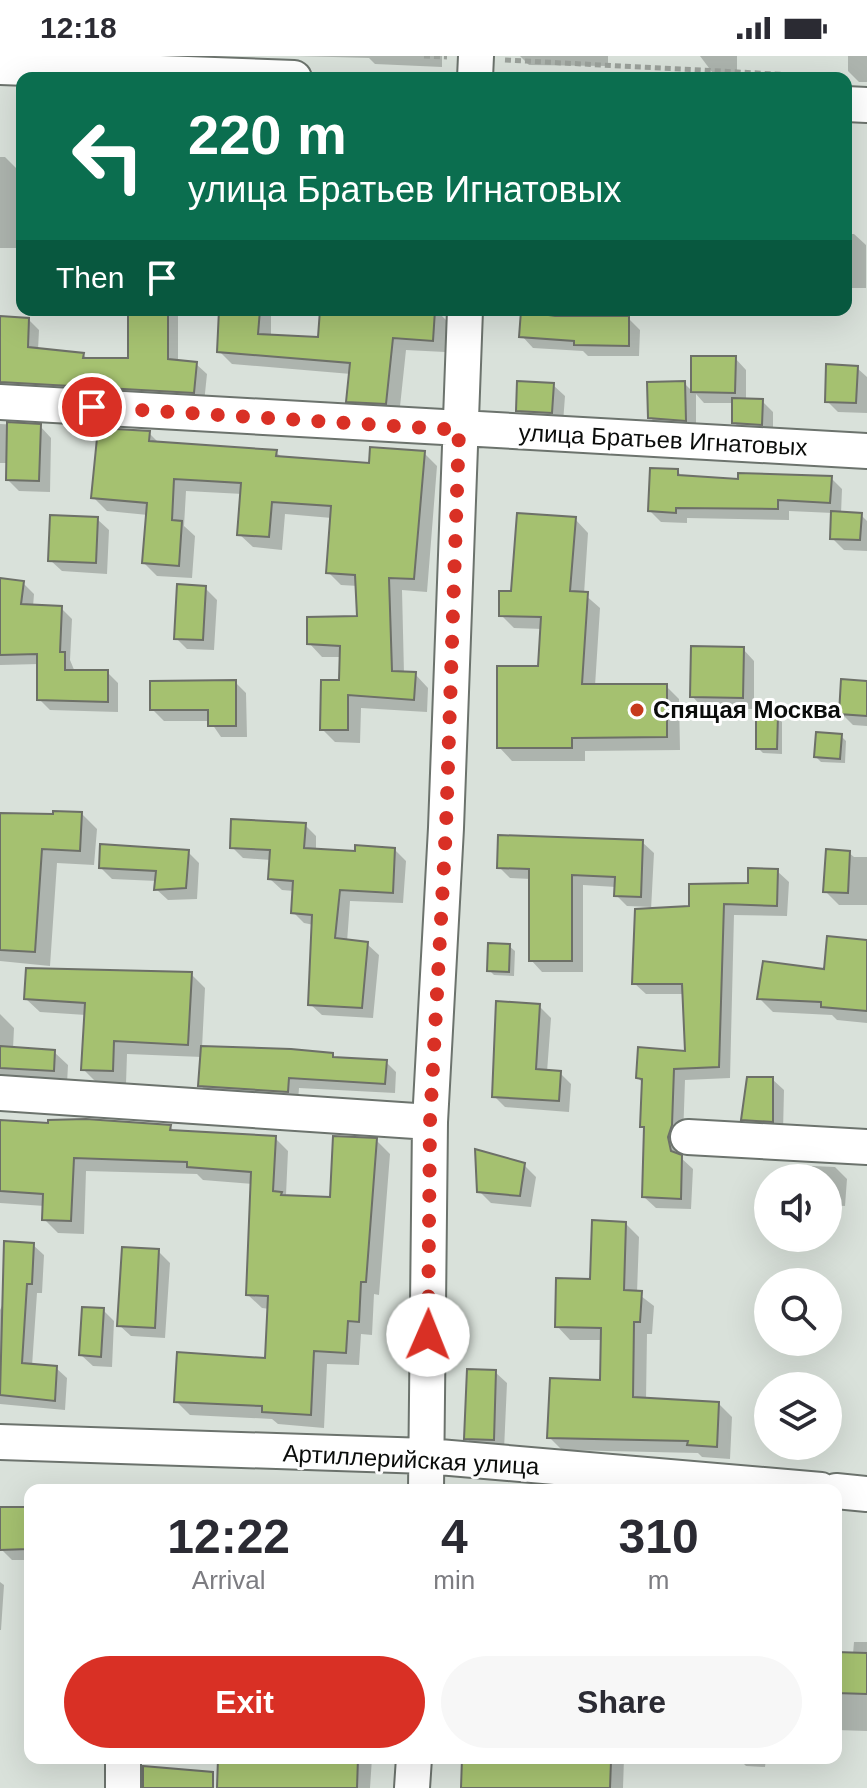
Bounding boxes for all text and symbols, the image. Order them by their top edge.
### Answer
text: 12:18 [40,11,117,44]
text: 220 m [188,103,347,166]
icon: left [56,104,160,208]
text: улица Братьев Игнатовых [188,169,621,210]
icon: arrive [140,256,184,300]
text: Then [56,261,124,294]
pin [58,373,126,441]
icon: arrive [70,385,114,429]
street label: улица Братьев Игнатовых [518,418,808,461]
place label: Спящая Москва [653,696,842,723]
marker: Спящая Москва [628,701,646,719]
map controls [754,1164,842,1460]
button: sound [754,1164,842,1252]
button: search [754,1268,842,1356]
position arrow [386,1293,470,1377]
button: layers [754,1372,842,1460]
street label: Артиллерийская улица [282,1439,541,1480]
text: 12:22 [167,1510,290,1563]
text: 4 [441,1510,468,1563]
text: 310 [619,1510,699,1563]
text: Arrival [192,1565,266,1595]
text: min [433,1565,475,1595]
text: m [648,1565,669,1595]
button: Exit [64,1656,425,1748]
button: Share [441,1656,802,1748]

